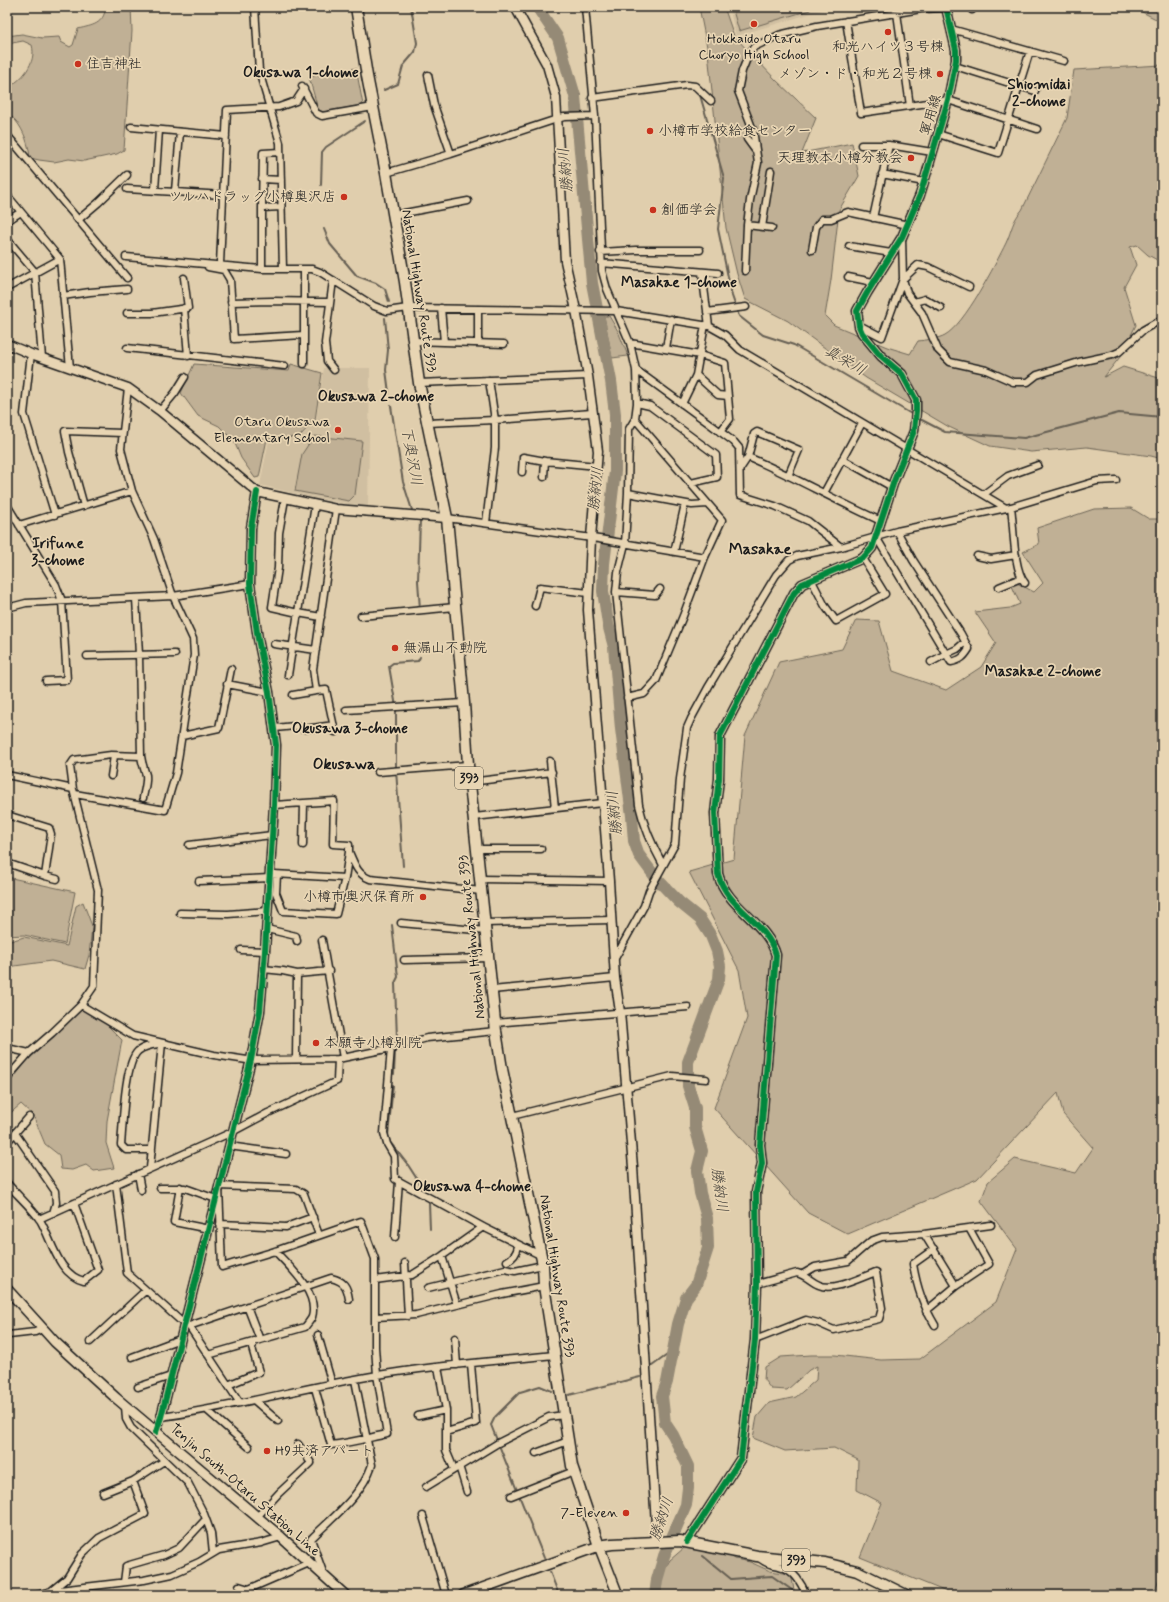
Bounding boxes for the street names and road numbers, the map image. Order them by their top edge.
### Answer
street label: 軍用線 [917,92,945,138]
street label: National Highway Route 393 [397,208,441,374]
road number: 393 [455,767,483,789]
street label: National Highway Route 393 [454,854,490,1020]
street label: National Highway Route 393 [535,1193,579,1359]
street label: Tenjin South-Otaru Station Line [166,1420,324,1561]
road number: 393 [782,1549,810,1571]

